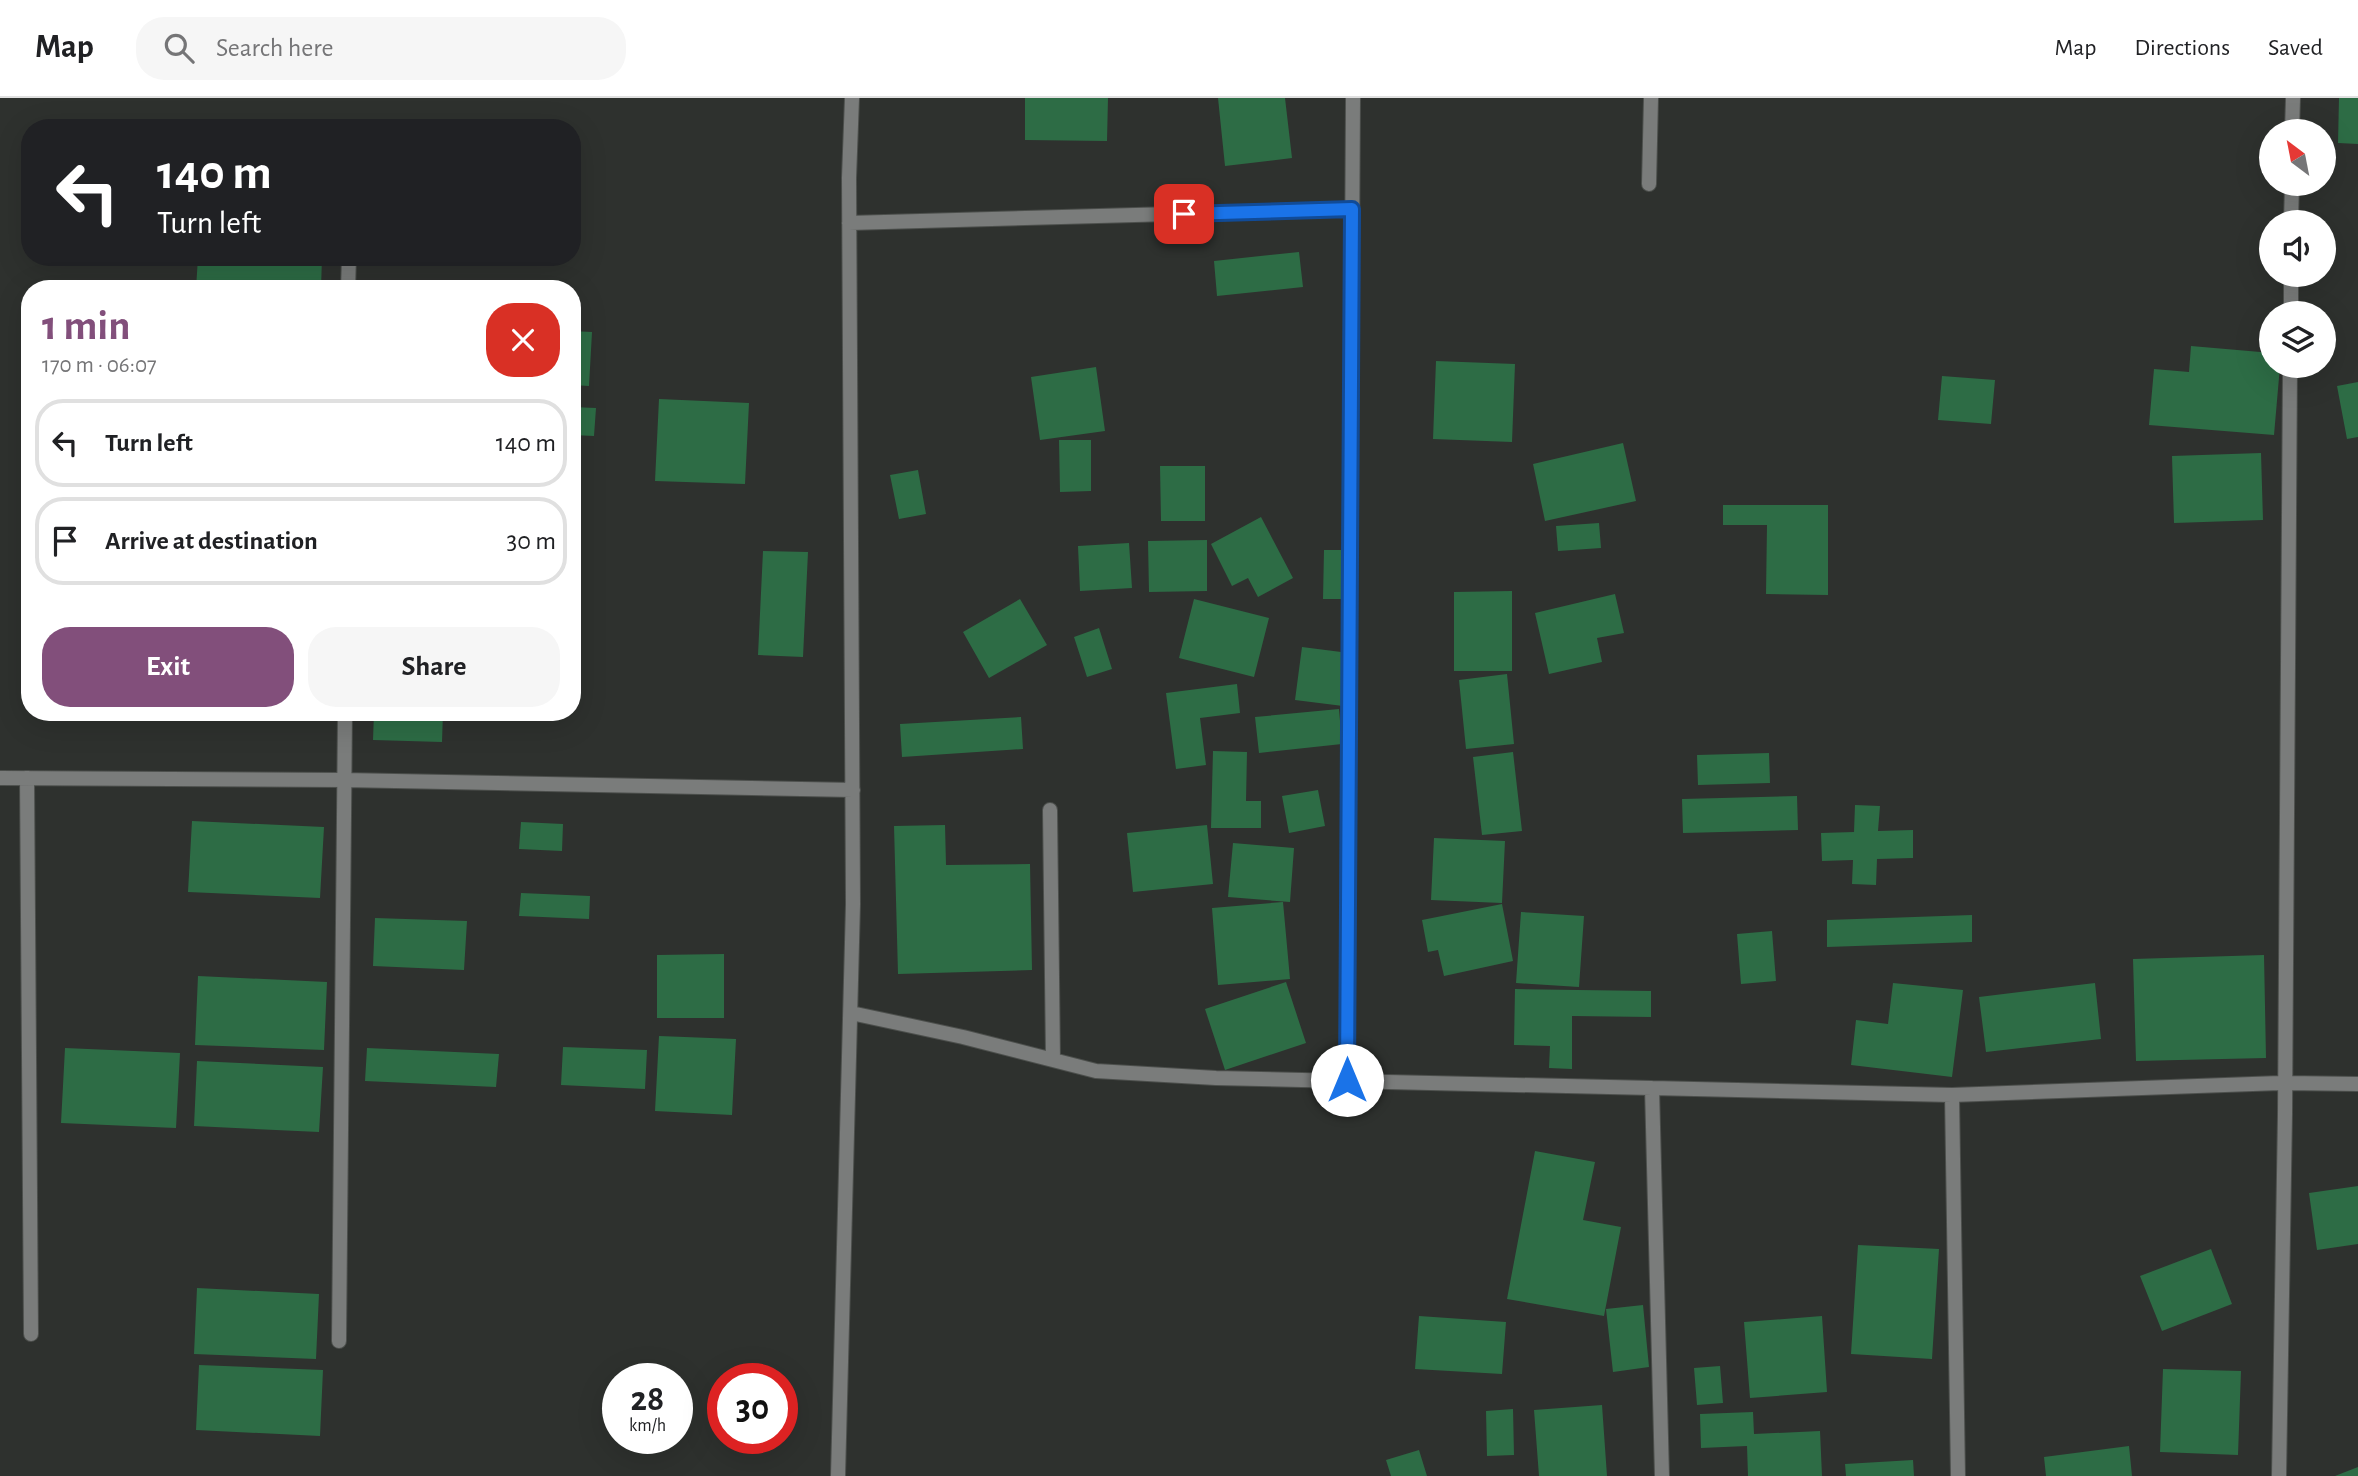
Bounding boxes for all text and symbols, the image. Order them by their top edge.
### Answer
search box [136,17,626,80]
icon: search [160,29,198,67]
text: Map [35,31,94,64]
text: Search here [216,35,334,61]
text: Map [2054,36,2096,60]
text: Directions [2134,36,2230,60]
text: Saved [2268,36,2323,60]
north arrow [2259,119,2336,196]
map controls [2259,119,2336,378]
icon: left [42,147,133,238]
text: 140 m [157,149,272,198]
pin [1154,184,1214,244]
icon: arrive [1165,195,1203,233]
text: Turn left [157,207,261,239]
button: sound [2259,210,2336,287]
button: layers [2259,301,2336,378]
button: close [486,303,560,377]
text: 1 min [42,305,131,347]
text: 170 m · 06:07 [42,354,157,377]
icon: left [46,424,84,462]
text: Turn left [105,430,193,456]
text: 140 m [496,430,556,456]
icon: arrive [46,522,84,560]
text: Arrive at destination [105,528,318,554]
text: 30 m [506,528,556,554]
button: Exit [42,627,294,707]
button: Share [308,627,560,707]
position arrow [1310,1043,1384,1117]
speed limit sign: 30 [707,1363,798,1454]
text: 28 [631,1382,664,1417]
text: km/h [629,1417,666,1435]

